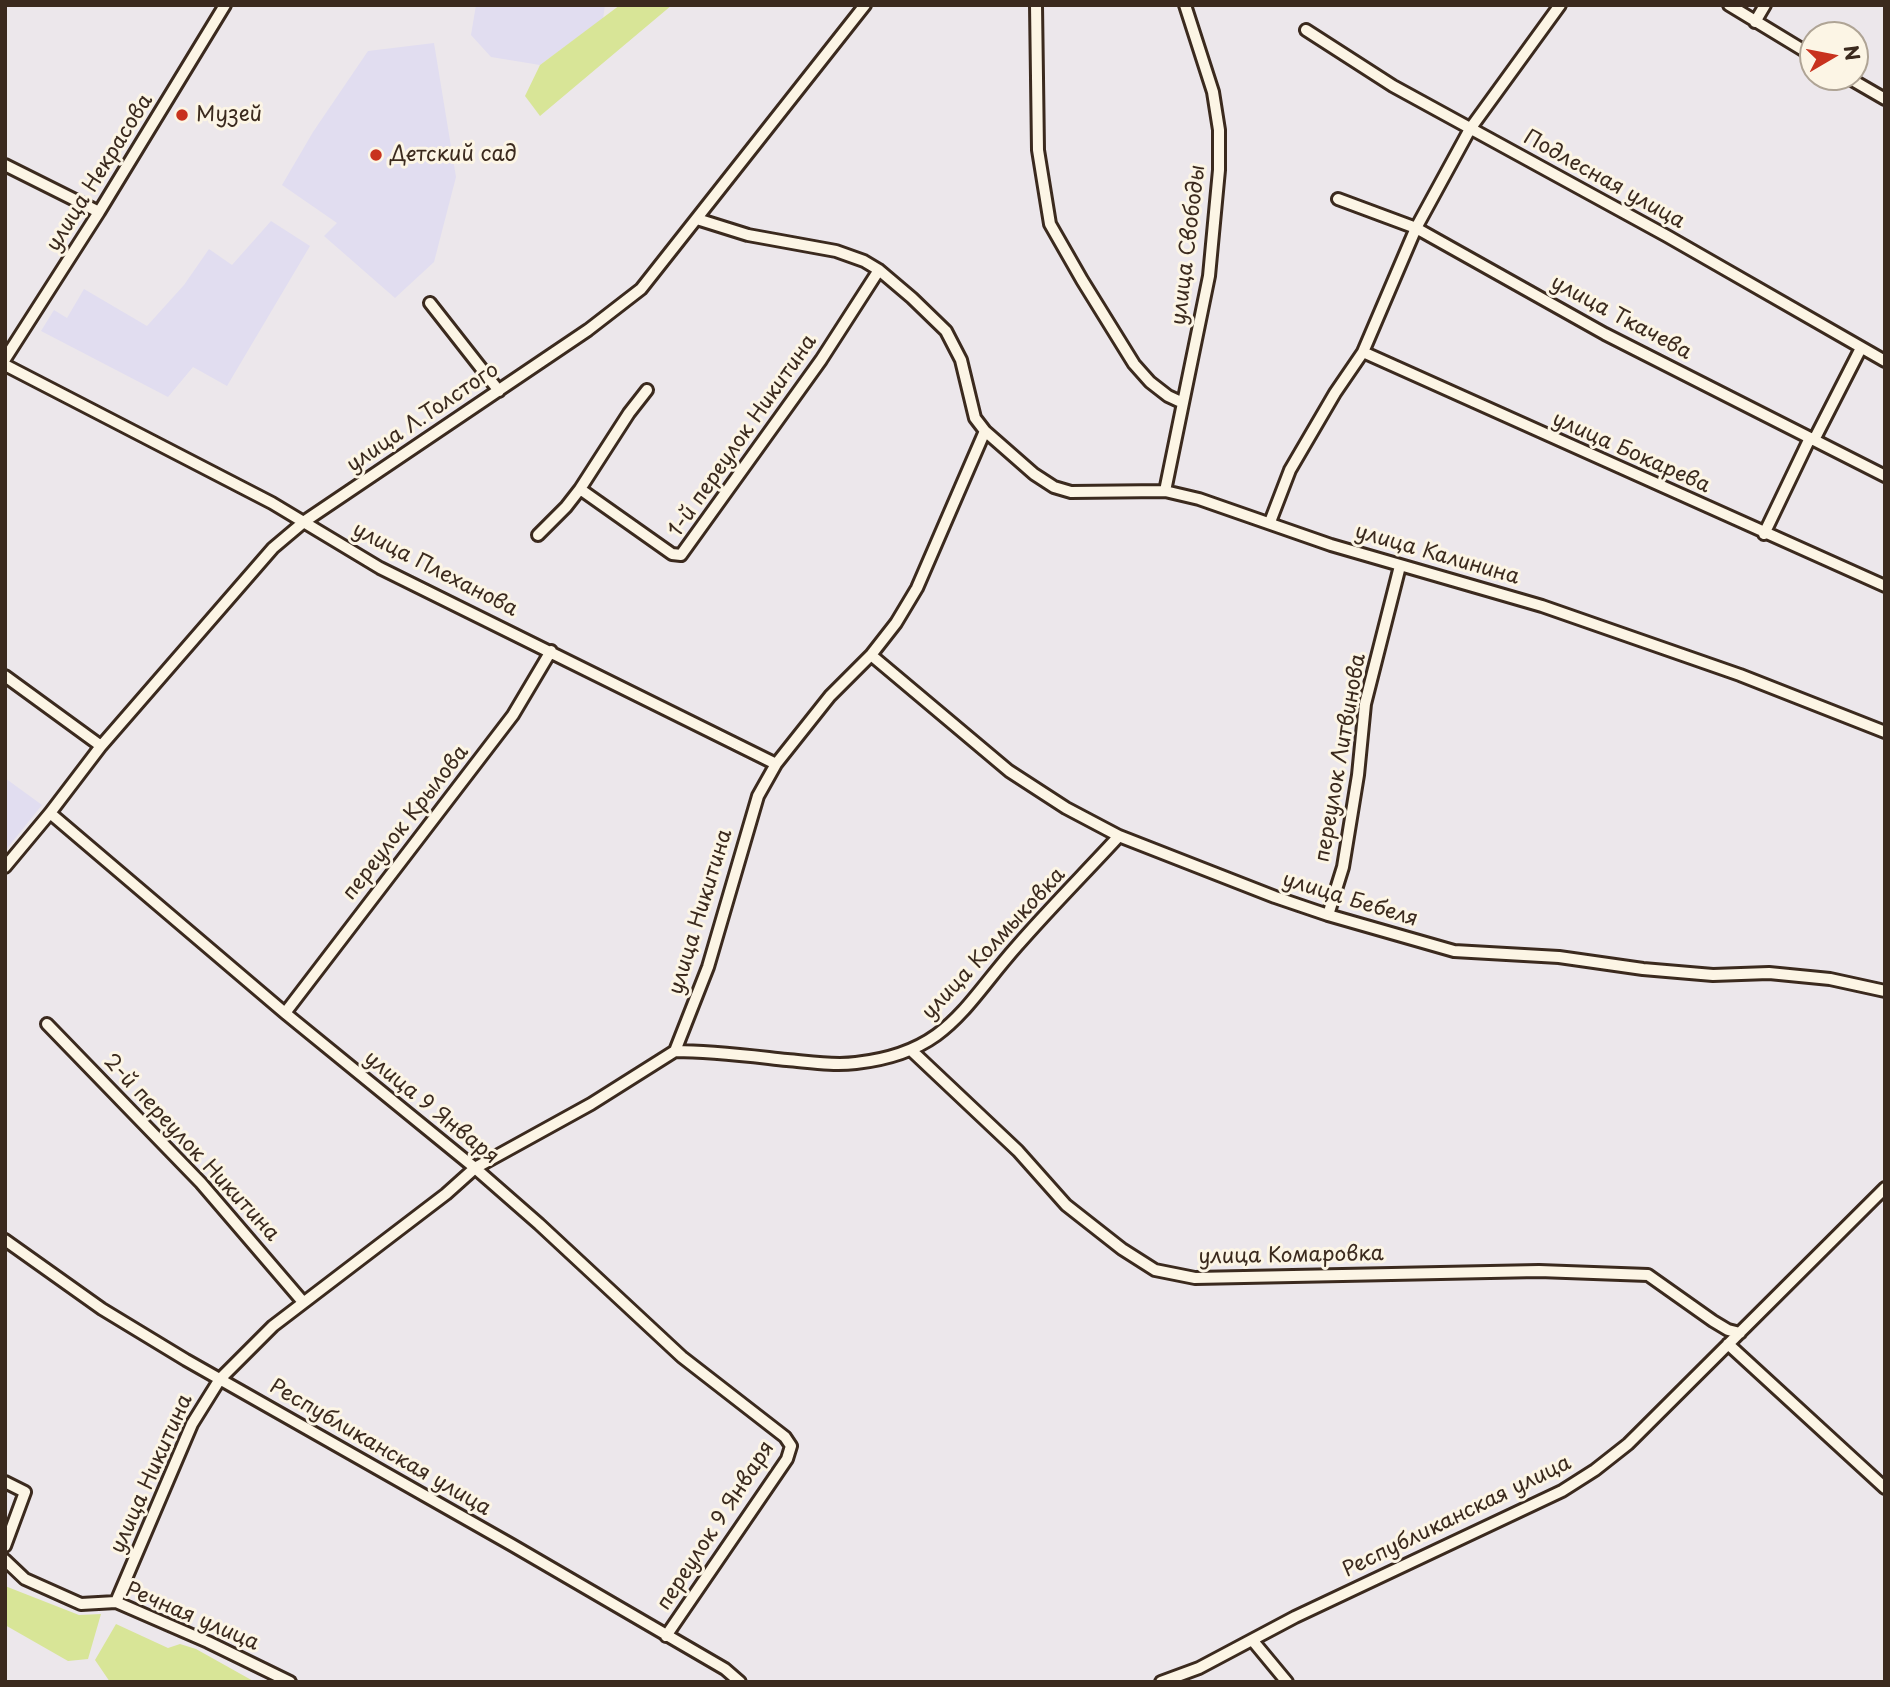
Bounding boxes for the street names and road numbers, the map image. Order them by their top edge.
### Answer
street label: улица Некрасова [41,90,159,256]
street label: Подлесная улица [1519,125,1689,235]
street label: улица Свободы [1167,163,1211,327]
street label: улица Ткачева [1546,270,1696,366]
street label: 1-й переулок Никитина [663,330,823,542]
street label: улица Л.Толстого [342,358,504,478]
street label: улица Бокарева [1548,407,1714,499]
street label: улица Плеханова [348,517,522,623]
street label: улица Калинина [1352,519,1522,591]
street label: переулок Литвинова [1310,652,1372,864]
street label: переулок Крылова [338,740,474,906]
street label: улица Никитина [664,826,738,998]
street label: улица Колмыковка [917,863,1071,1025]
street label: улица Бебеля [1279,867,1421,933]
street label: улица 9 Января [359,1046,503,1170]
street label: 2-й переулок Никитина [98,1049,284,1247]
street label: улица Комаровка [1198,1242,1384,1270]
street label: Республиканская улица [265,1374,495,1522]
street label: улица Никитина [106,1390,198,1558]
street label: переулок 9 Января [652,1437,780,1615]
street label: Республиканская улица [1339,1451,1575,1583]
street label: Речная улица [121,1577,263,1657]

